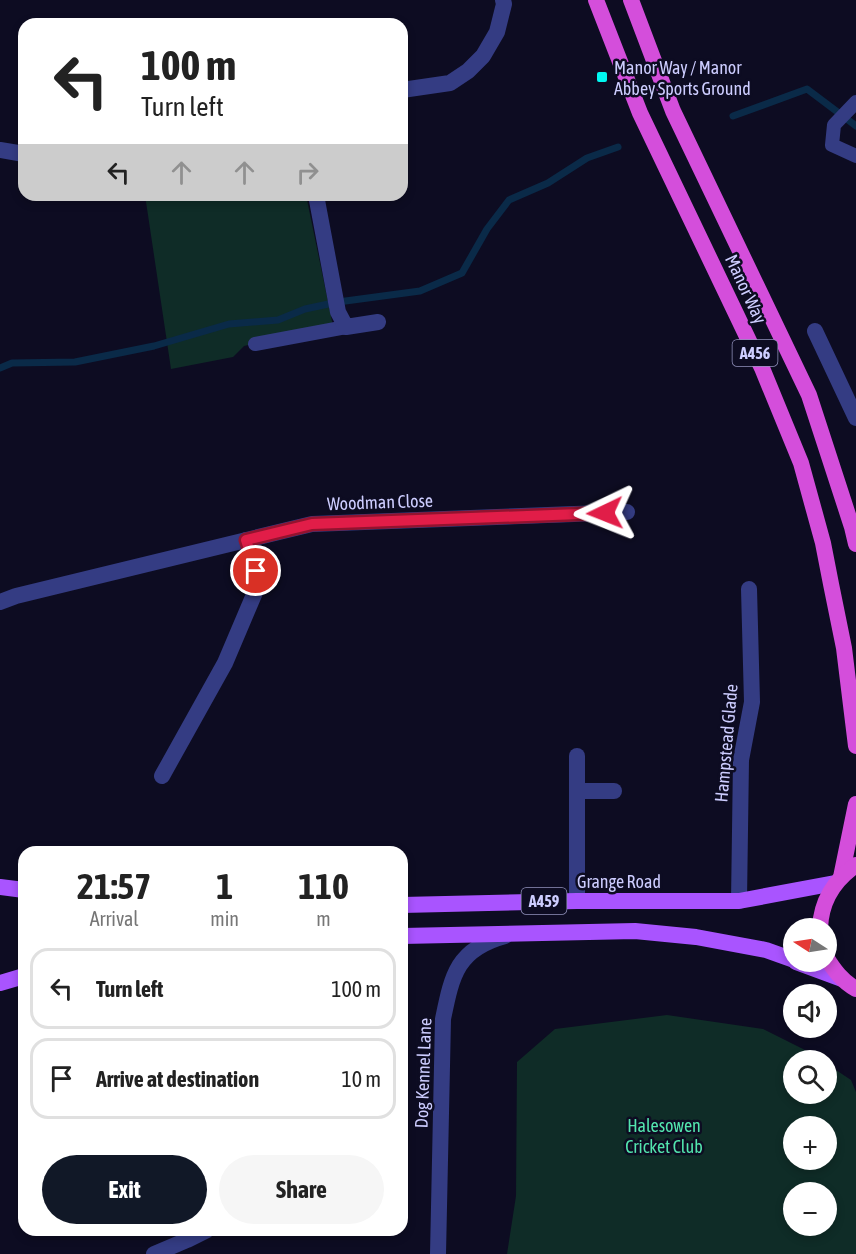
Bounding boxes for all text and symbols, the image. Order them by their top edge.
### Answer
text: 100 m [141,41,236,89]
icon: left [42,42,120,120]
place label: Manor Way / Manor Abbey Sports Ground [614,57,751,99]
marker: Manor Way / Manor Abbey Sports Ground [595,70,609,84]
text: Turn left [141,91,224,122]
icon: left [102,156,135,189]
icon: ahead [165,156,198,189]
icon: ahead [228,156,261,189]
icon: right [291,156,324,189]
street label: Manor Way [721,251,771,327]
road number: A456 [732,340,777,366]
position arrow [573,481,637,545]
street label: Woodman Close [327,490,433,514]
pin [230,545,281,596]
icon: arrive [239,554,272,587]
street label: Hampstead Glade [710,683,742,803]
text: 21:57 [77,865,151,907]
text: 1 [216,865,233,907]
text: 110 [298,865,349,907]
street label: Grange Road [577,871,661,892]
road number: A459 [522,888,566,914]
text: Arrival [90,907,139,930]
text: min [210,907,239,930]
text: m [316,907,331,930]
north arrow [783,918,837,972]
map controls [783,918,837,1236]
icon: left [45,972,78,1005]
text: Turn left [96,976,163,1002]
text: 100 m [331,976,381,1002]
button: sound [783,984,837,1038]
street label: Dog Kennel Lane [411,1017,435,1129]
button: search [783,1050,837,1104]
icon: arrive [45,1062,78,1095]
text: Arrive at destination [96,1066,259,1092]
text: 10 m [341,1066,381,1092]
park label: Halesowen Cricket Club [625,1115,703,1157]
button: + [783,1116,837,1170]
button: Exit [42,1155,207,1224]
button: Share [219,1155,384,1224]
button: − [783,1182,837,1236]

